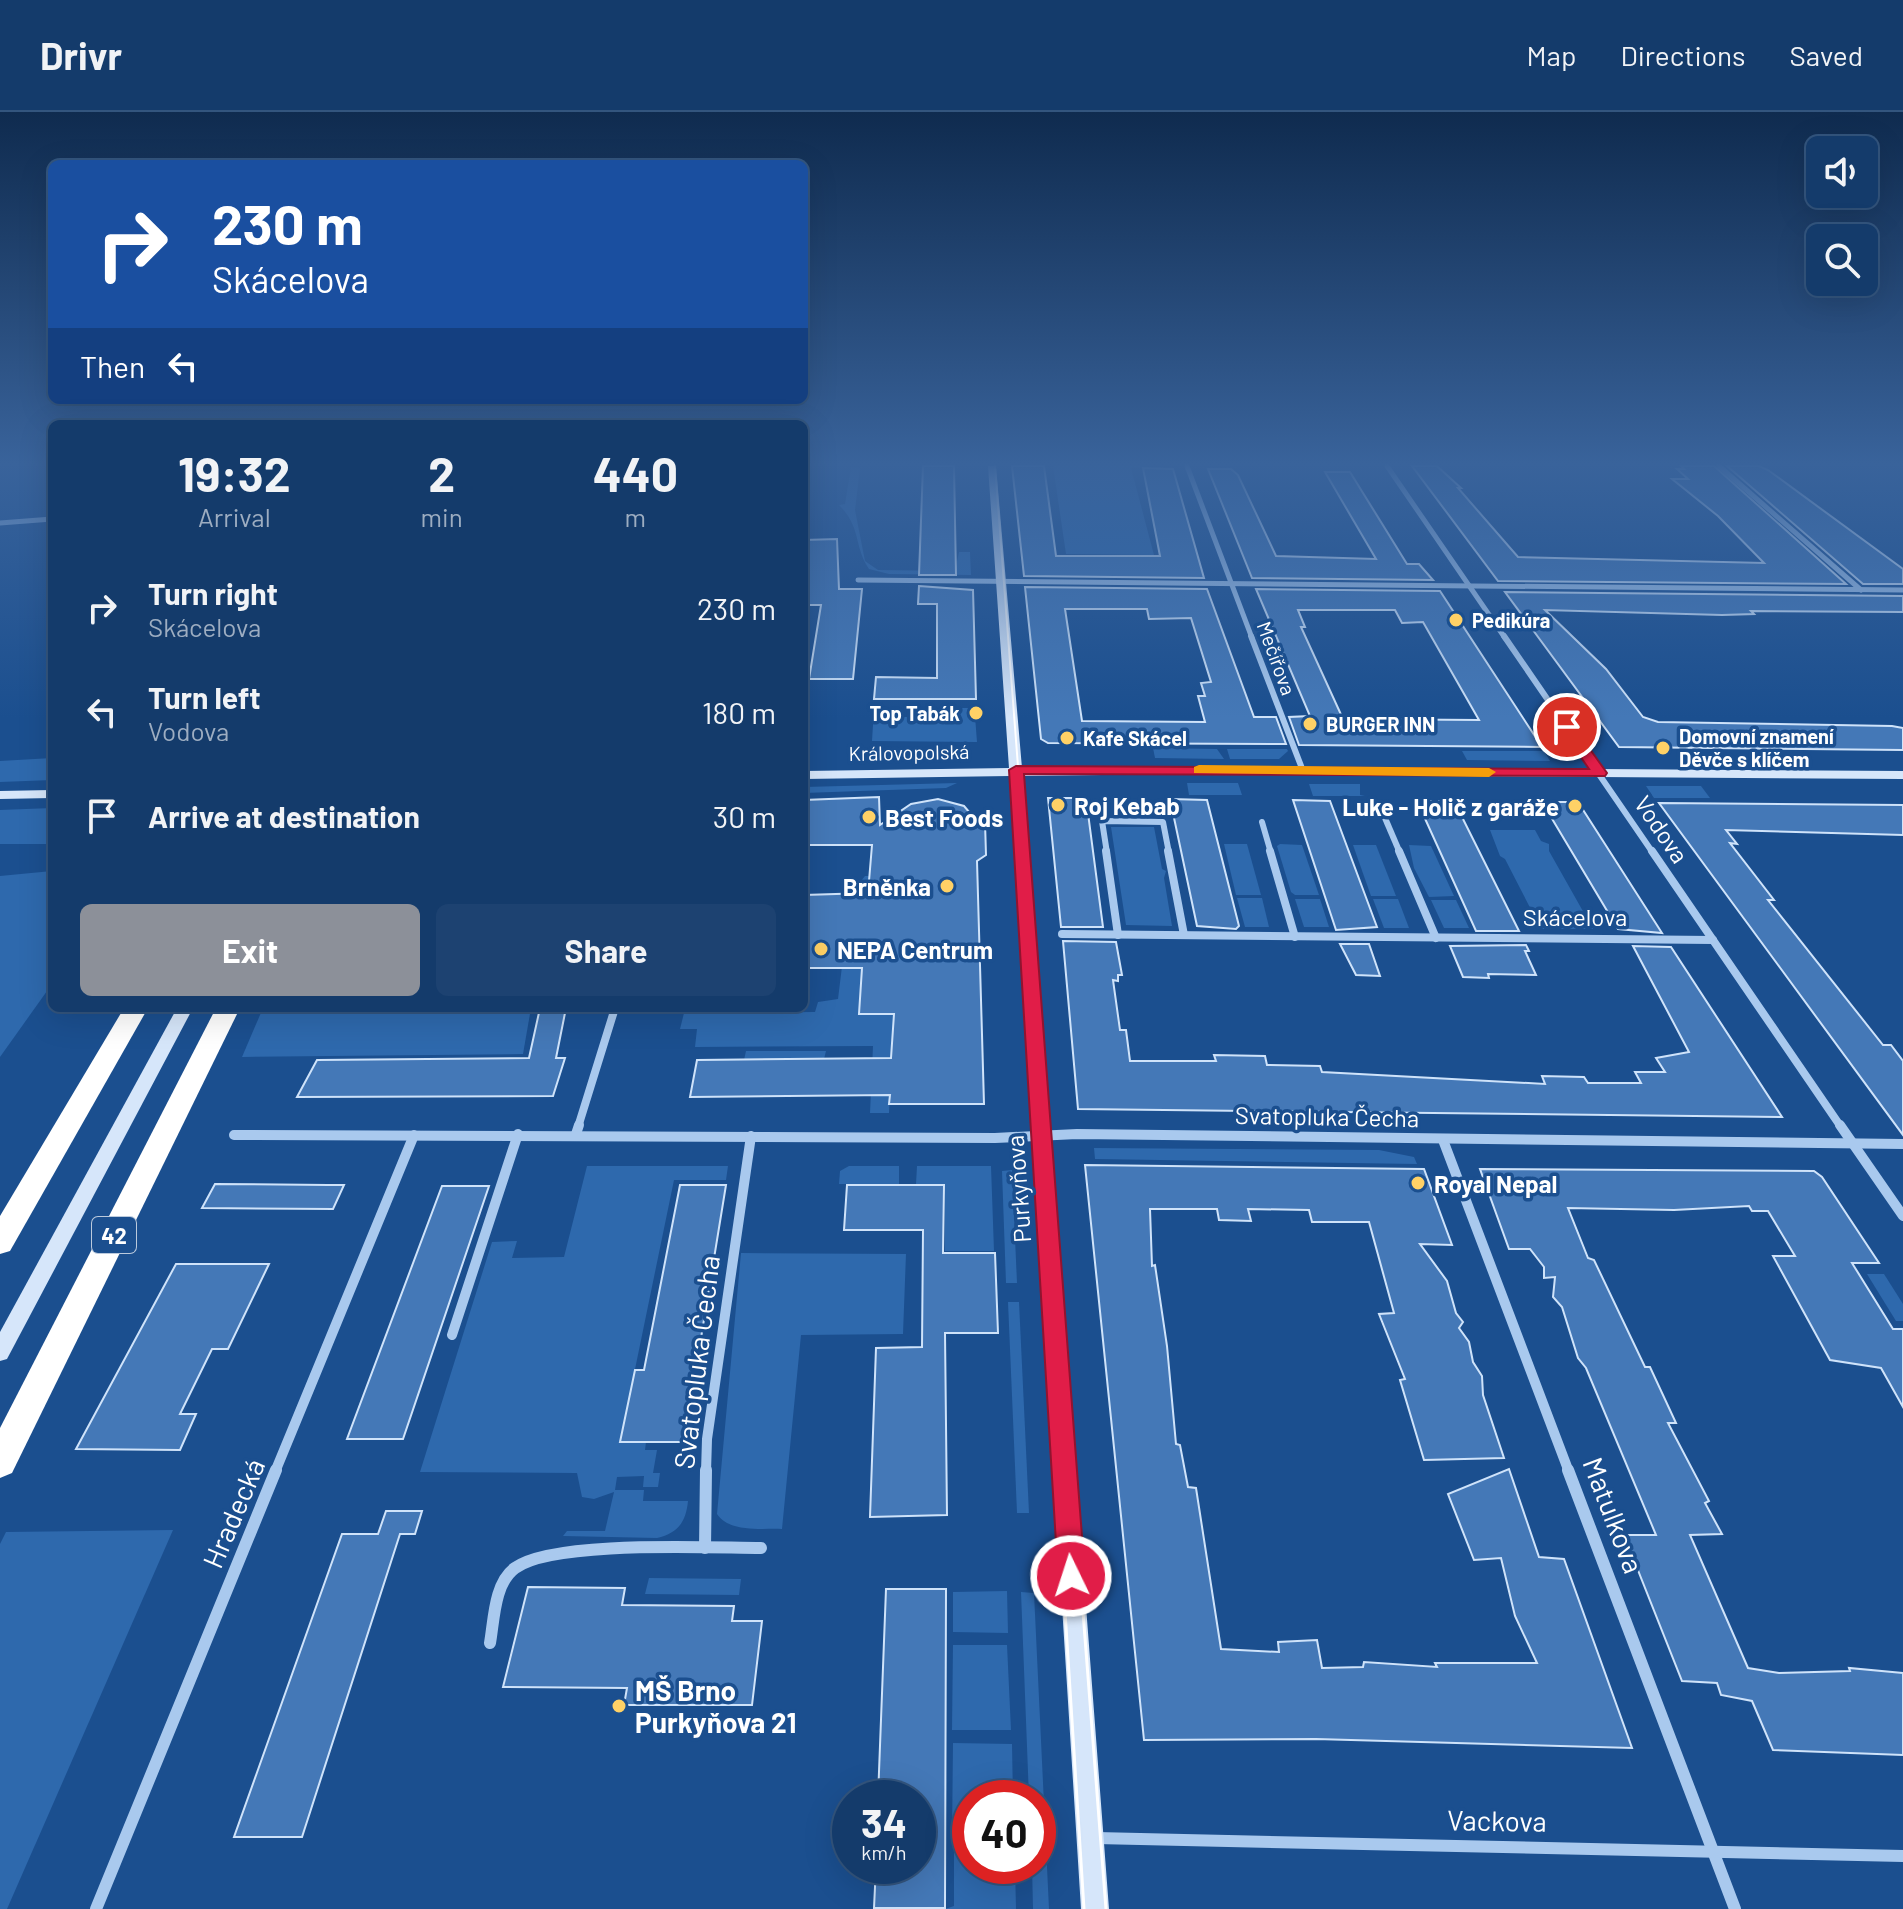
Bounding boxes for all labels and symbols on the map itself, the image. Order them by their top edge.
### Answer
place label: Pedikúra [1472,608,1550,632]
marker: Pedikúra [1447,611,1465,629]
street label: Mečířova [1253,618,1301,698]
pin [1533,693,1601,761]
place label: Top Tabák [869,701,960,725]
marker: Top Tabák [967,704,985,722]
place label: BURGER INN [1326,712,1435,736]
marker: BURGER INN [1301,715,1319,733]
place label: Domovní znamení Děvče s klíčem [1679,724,1834,771]
place label: Kafe Skácel [1083,726,1187,750]
marker: Kafe Skácel [1058,729,1076,747]
street label: Královopolská [848,739,970,765]
marker: Domovní znamení Děvče s klíčem [1654,739,1672,757]
street label: Vodova [1629,790,1695,868]
place label: Roj Kebab [1074,791,1180,820]
place label: Luke - Holič z garáže [1342,792,1559,821]
marker: Roj Kebab [1049,796,1067,814]
marker: Luke - Holič z garáže [1566,797,1584,815]
place label: Best Foods [885,803,1003,832]
marker: Best Foods [860,808,878,826]
place label: Brněnka [843,872,931,901]
marker: Brněnka [938,877,956,895]
street label: Skácelova [1523,902,1627,931]
place label: NEPA Centrum [837,935,993,964]
marker: NEPA Centrum [812,940,830,958]
street label: Svatopluka Čecha [1235,1100,1419,1132]
street label: Purkyňova [1000,1134,1036,1244]
place label: Royal Nepal [1434,1169,1557,1198]
marker: Royal Nepal [1409,1174,1427,1192]
road number: 42 [92,1217,136,1253]
street label: Svatopluka Čecha [666,1253,726,1471]
street label: Matulkova [1576,1452,1652,1578]
street label: Hradecká [195,1453,271,1573]
position arrow [1029,1534,1113,1618]
place label: MŠ Brno Purkyňova 21 [635,1673,796,1739]
marker: MŠ Brno Purkyňova 21 [610,1697,628,1715]
speed limit sign: 40 [952,1780,1056,1884]
street label: Vackova [1447,1802,1547,1838]

